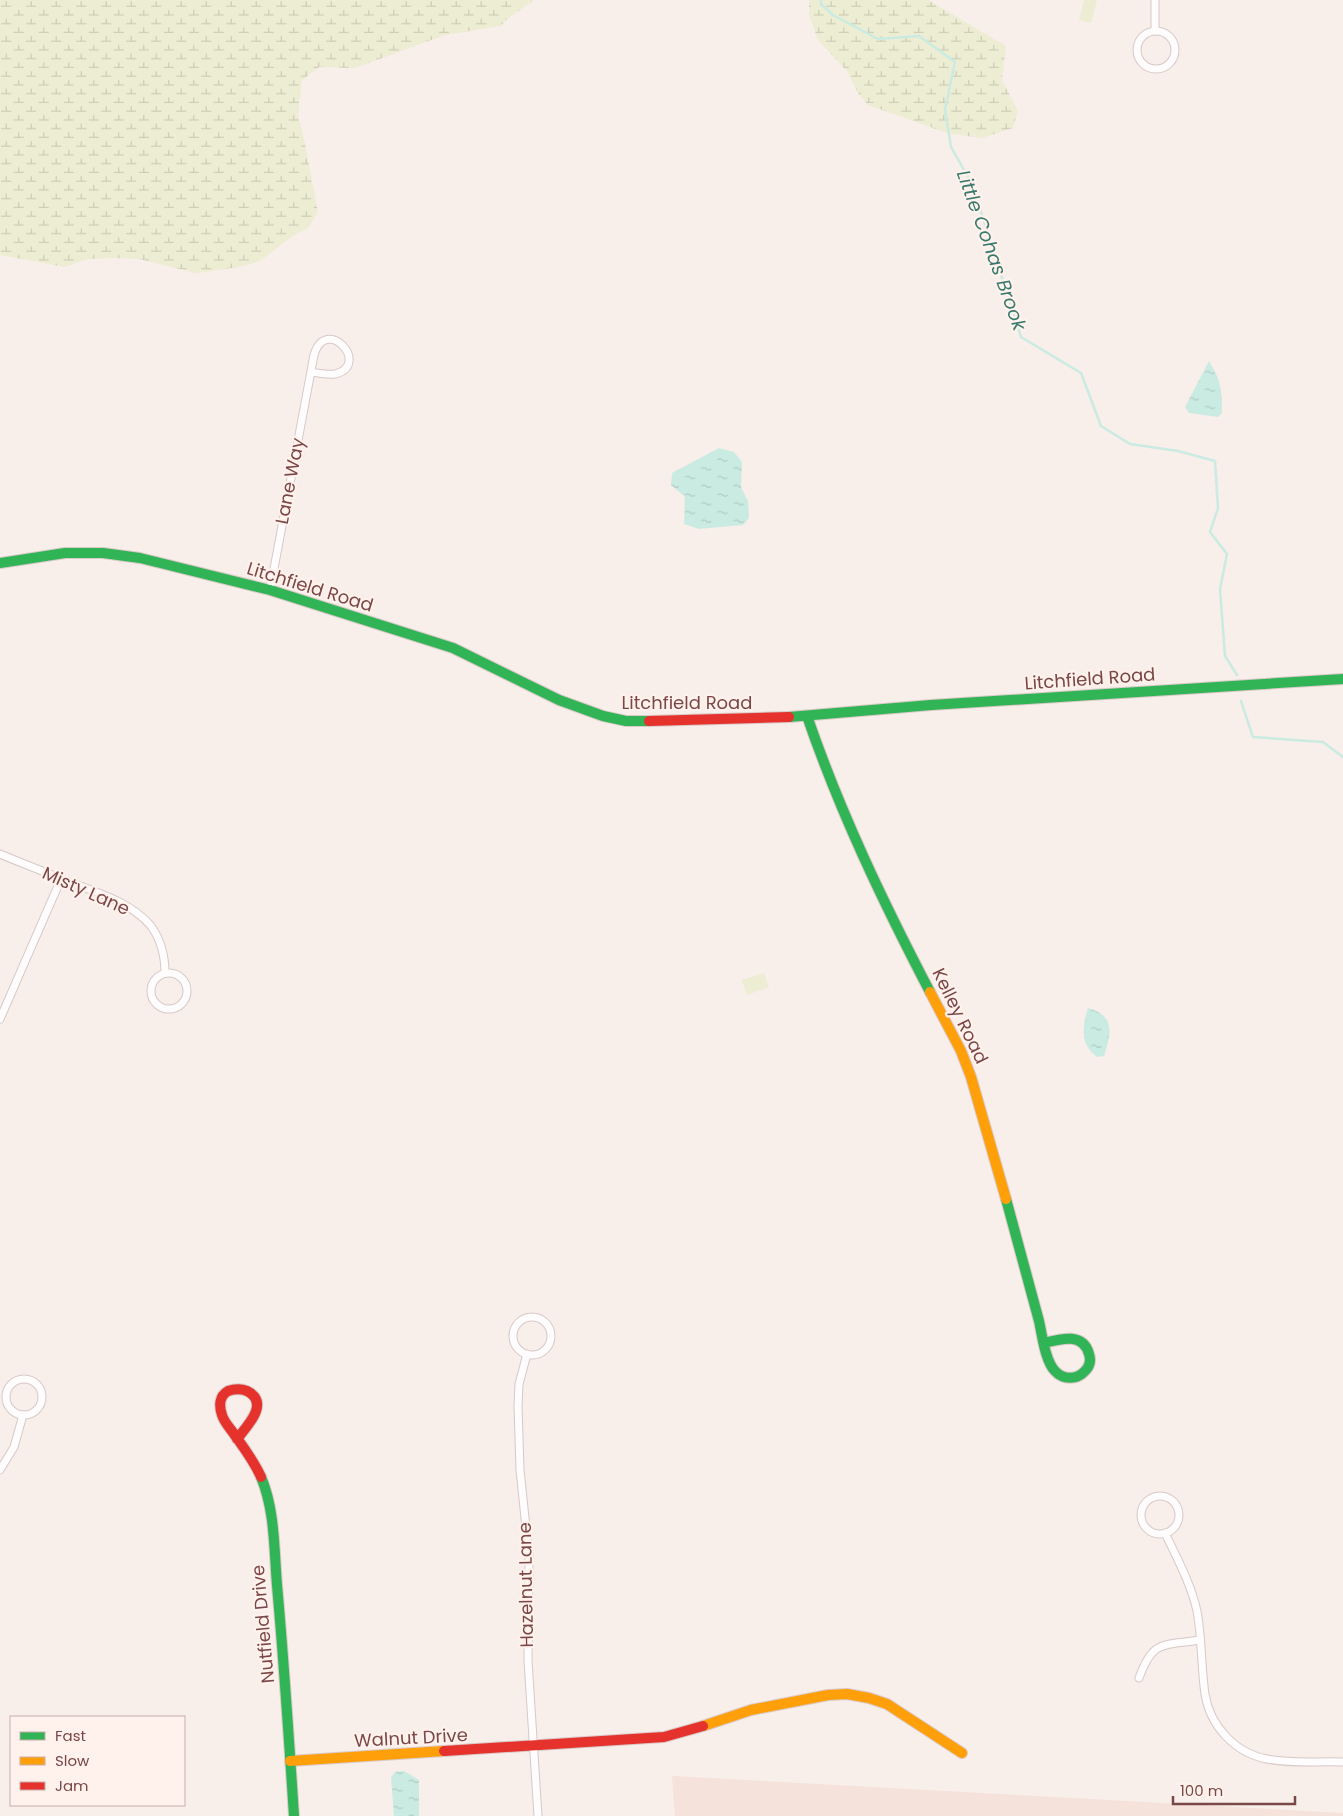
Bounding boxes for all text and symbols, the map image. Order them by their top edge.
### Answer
water label: Little Cohas Brook [950,166,1034,335]
street label: Lane Way [269,436,310,526]
street label: Litchfield Road [244,555,376,618]
street label: Litchfield Road [1024,661,1156,696]
street label: Litchfield Road [622,690,752,715]
street label: Misty Lane [38,860,134,921]
street label: Kelley Road [926,964,994,1068]
street label: Hazelnut Lane [512,1522,539,1648]
street label: Nutfield Drive [245,1564,280,1684]
legend [10,1716,185,1806]
street label: Walnut Drive [354,1722,468,1753]
text: Fast [55,1725,86,1746]
text: Slow [55,1750,90,1771]
scale bar [1173,1774,1296,1806]
text: Jam [55,1775,89,1796]
text: 100 m [1180,1780,1223,1801]

